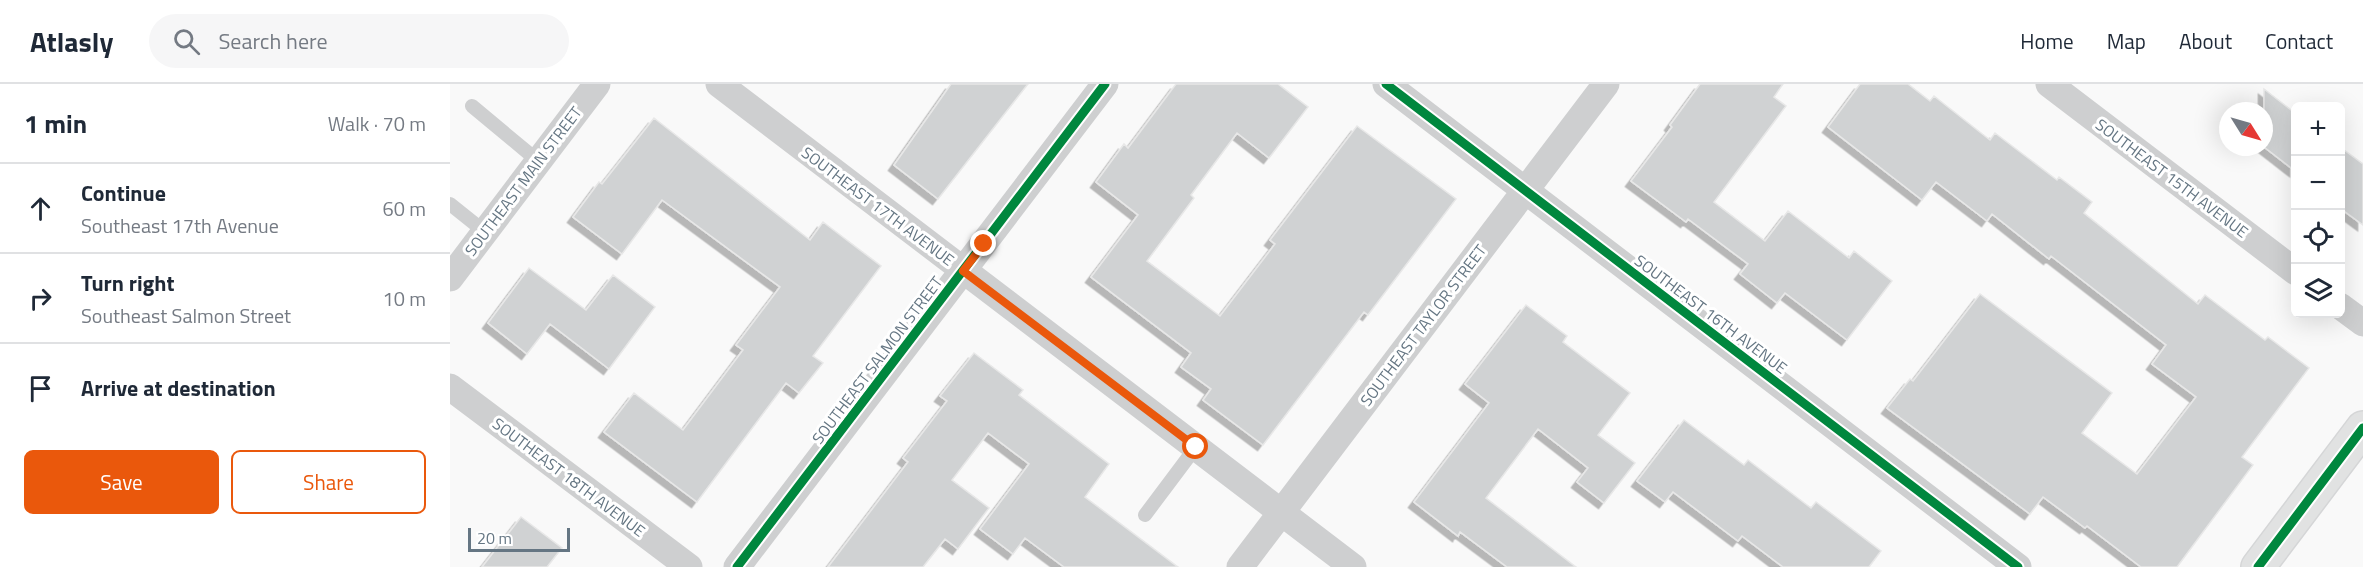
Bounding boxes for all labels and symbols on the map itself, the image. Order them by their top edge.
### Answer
street label: SOUTHEAST MAIN STREET [459,101,588,261]
north arrow [2219,102,2273,156]
street label: SOUTHEAST 15TH AVENUE [2091,113,2253,243]
street label: SOUTHEAST 17TH AVENUE [797,141,959,271]
route end [970,230,996,256]
street label: SOUTHEAST TAYLOR STREET [1354,239,1492,411]
street label: SOUTHEAST 16TH AVENUE [1630,249,1792,379]
street label: SOUTHEAST SALMON STREET [806,271,949,449]
street label: SOUTHEAST 18TH AVENUE [488,412,650,542]
route start [1182,433,1208,459]
scale bar [468,525,570,552]

